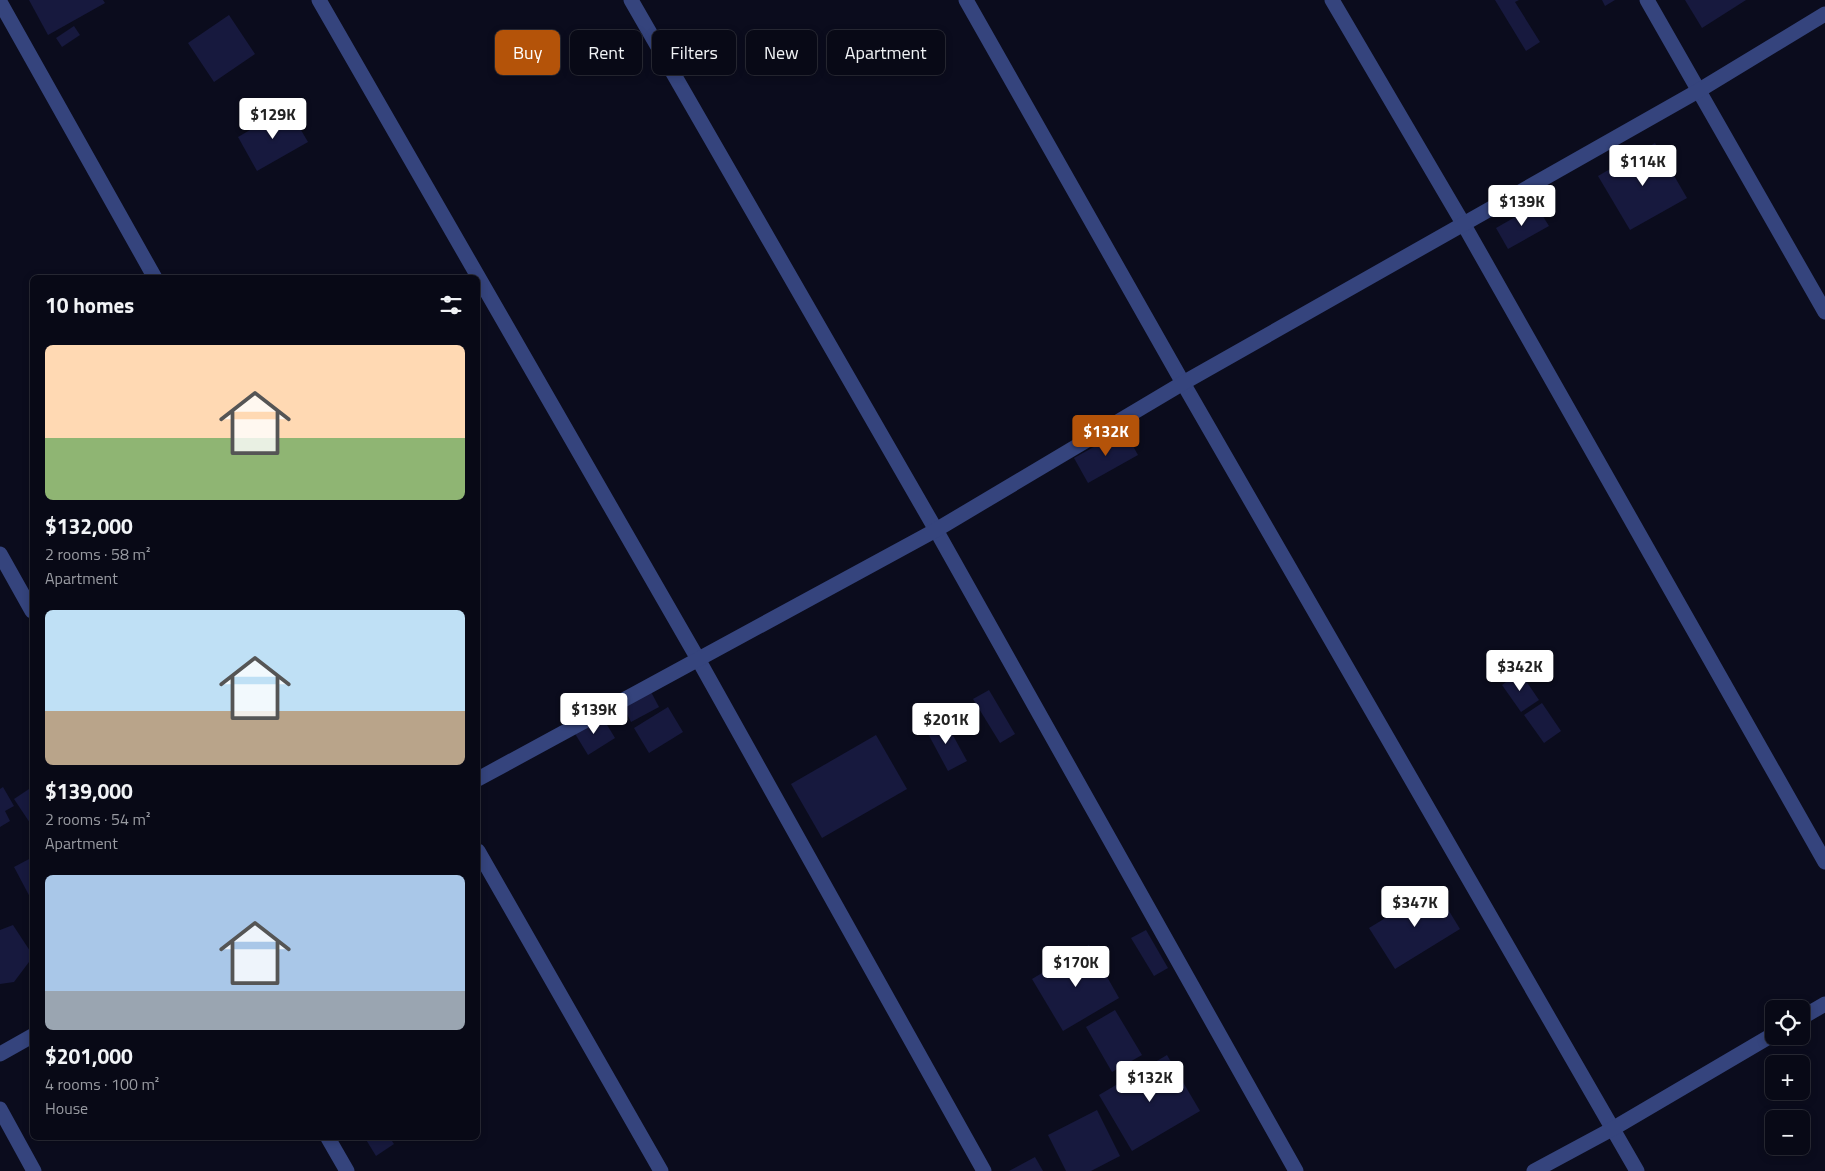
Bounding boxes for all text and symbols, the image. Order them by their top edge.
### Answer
chip: Buy [495,30,560,75]
chip: Rent [570,30,642,75]
chip: Filters [652,30,736,75]
chip: New [746,30,817,75]
chip: Apartment [827,30,945,75]
pin: $129K [238,98,308,140]
text: $129K [250,102,296,126]
pin: $114K [1608,144,1678,187]
text: $114K [1620,149,1666,173]
pin: $139K [1487,184,1557,227]
text: $139K [1499,189,1545,213]
text: 10 homes [45,289,134,321]
icon: filters [437,291,465,319]
icon: home [210,378,300,468]
pin: $132K [1071,414,1141,457]
text: $132K [1083,419,1129,443]
text: $132,000 [45,510,133,542]
text: 2 rooms · 58 m² [45,542,150,566]
text: Apartment [45,566,118,590]
icon: home [210,643,300,733]
pin: $342K [1485,650,1555,692]
text: $342K [1497,654,1543,678]
pin: $139K [559,692,629,735]
text: $139K [571,697,617,721]
pin: $201K [911,702,981,745]
text: $201K [923,707,969,731]
text: $139,000 [45,775,133,807]
text: 2 rooms · 54 m² [45,807,150,831]
text: Apartment [45,831,118,855]
pin: $347K [1380,886,1450,928]
text: $347K [1392,890,1438,914]
icon: home [210,908,300,998]
pin: $170K [1041,946,1111,988]
text: $170K [1053,950,1099,974]
map controls [1765,1000,1810,1155]
button: locate [1765,1000,1810,1045]
text: $201,000 [45,1040,133,1072]
button: + [1765,1055,1810,1100]
pin: $132K [1115,1060,1185,1103]
text: $132K [1127,1065,1173,1089]
text: 4 rooms · 100 m² [45,1072,159,1096]
text: House [45,1096,88,1120]
button: − [1765,1110,1810,1155]

